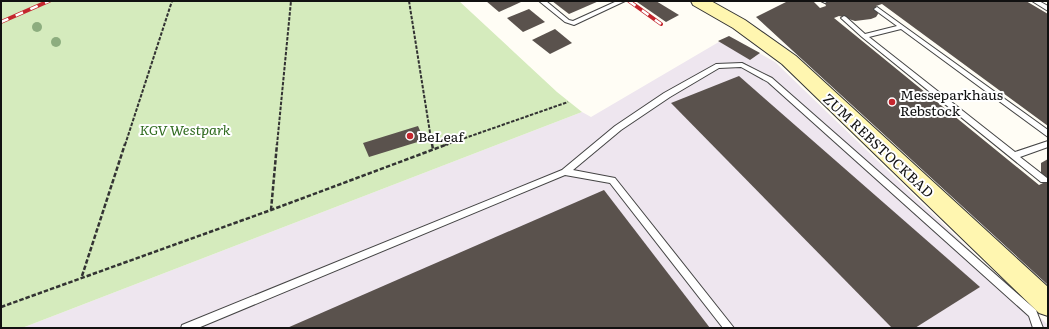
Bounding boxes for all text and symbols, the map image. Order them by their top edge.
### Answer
place label: Messeparkhaus Rebstock [900,84,1003,120]
street label: ZUM REBSTOCKBAD [819,88,939,202]
marker: Messeparkhaus Rebstock [887,97,897,107]
park label: KGV Westpark [139,119,231,139]
place label: BeLeaf [418,126,465,146]
marker: BeLeaf [405,131,415,141]

